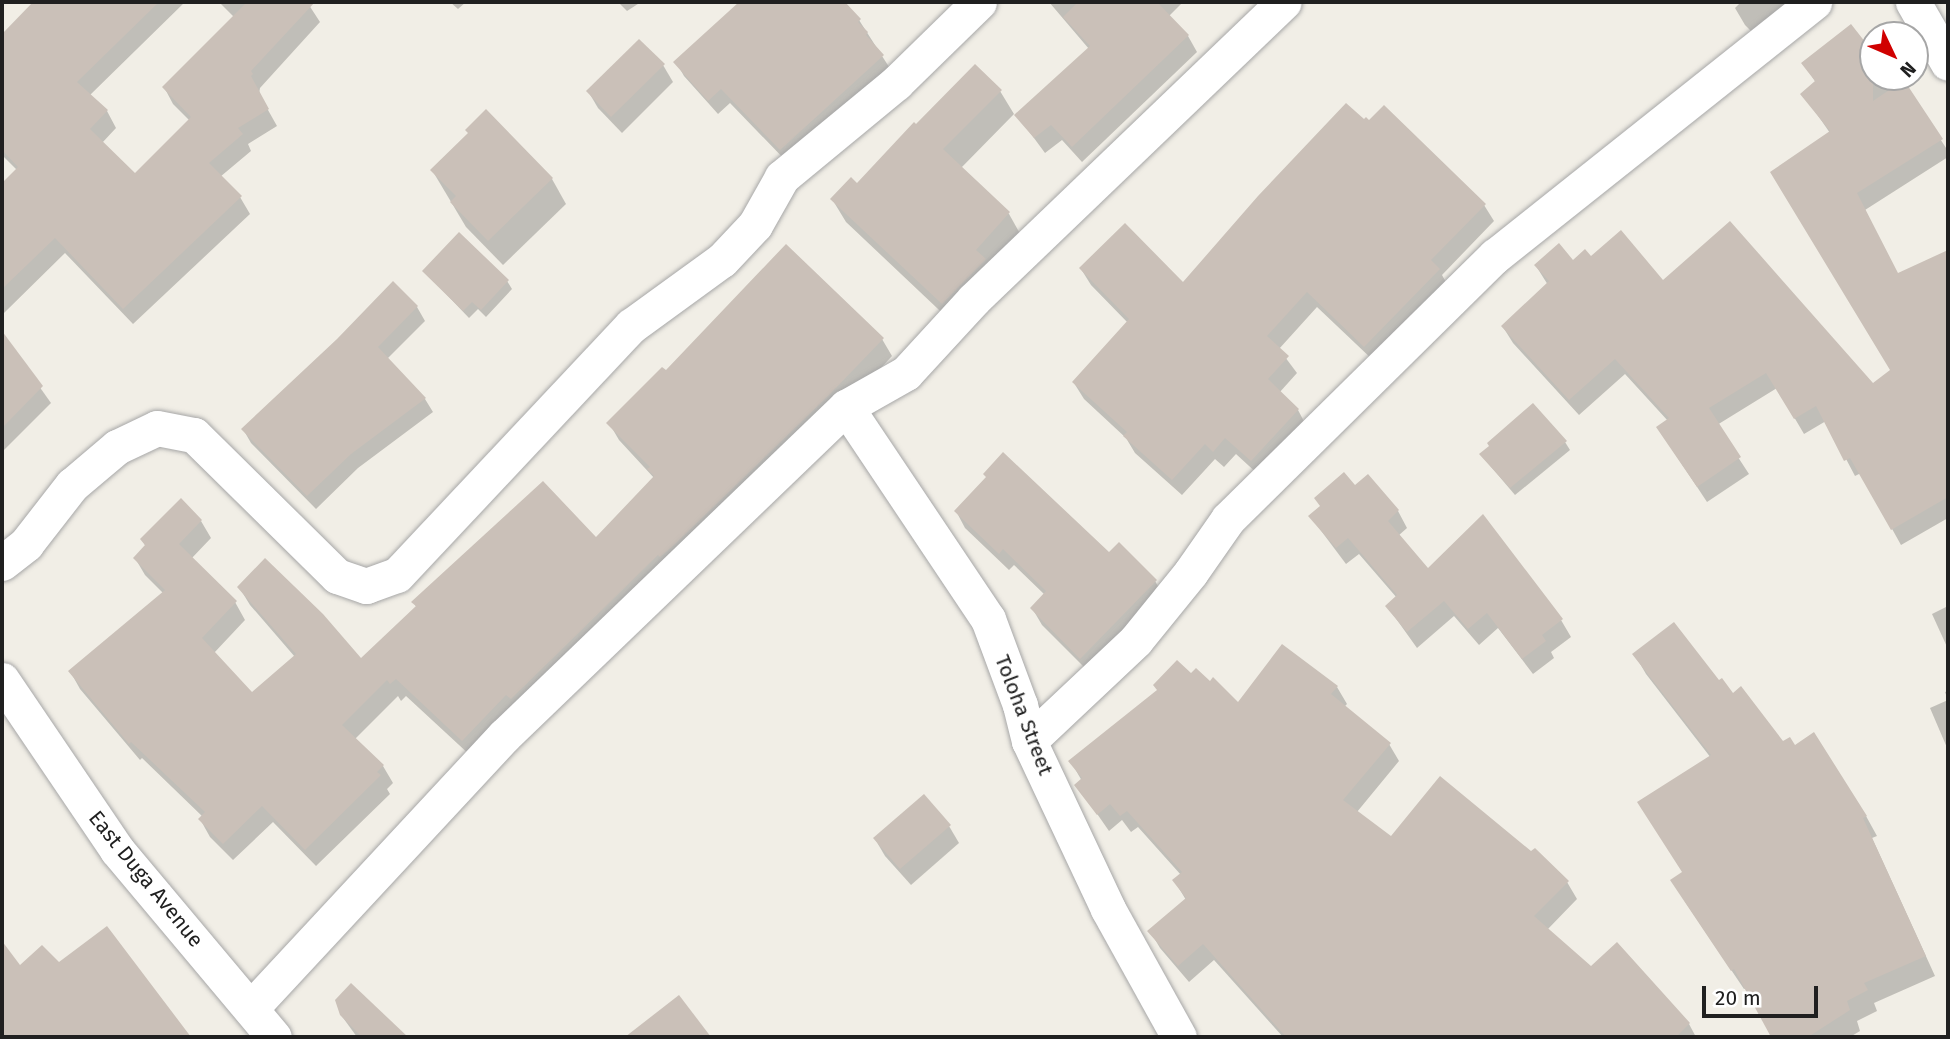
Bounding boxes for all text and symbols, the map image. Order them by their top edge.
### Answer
north arrow [1859,21,1929,91]
text: N [1895,57,1921,82]
street label: Toloha Street [990,651,1058,779]
street label: East Duga Avenue [83,806,209,952]
scale bar [1705,972,1820,1016]
text: 20 m [1715,985,1761,1011]

